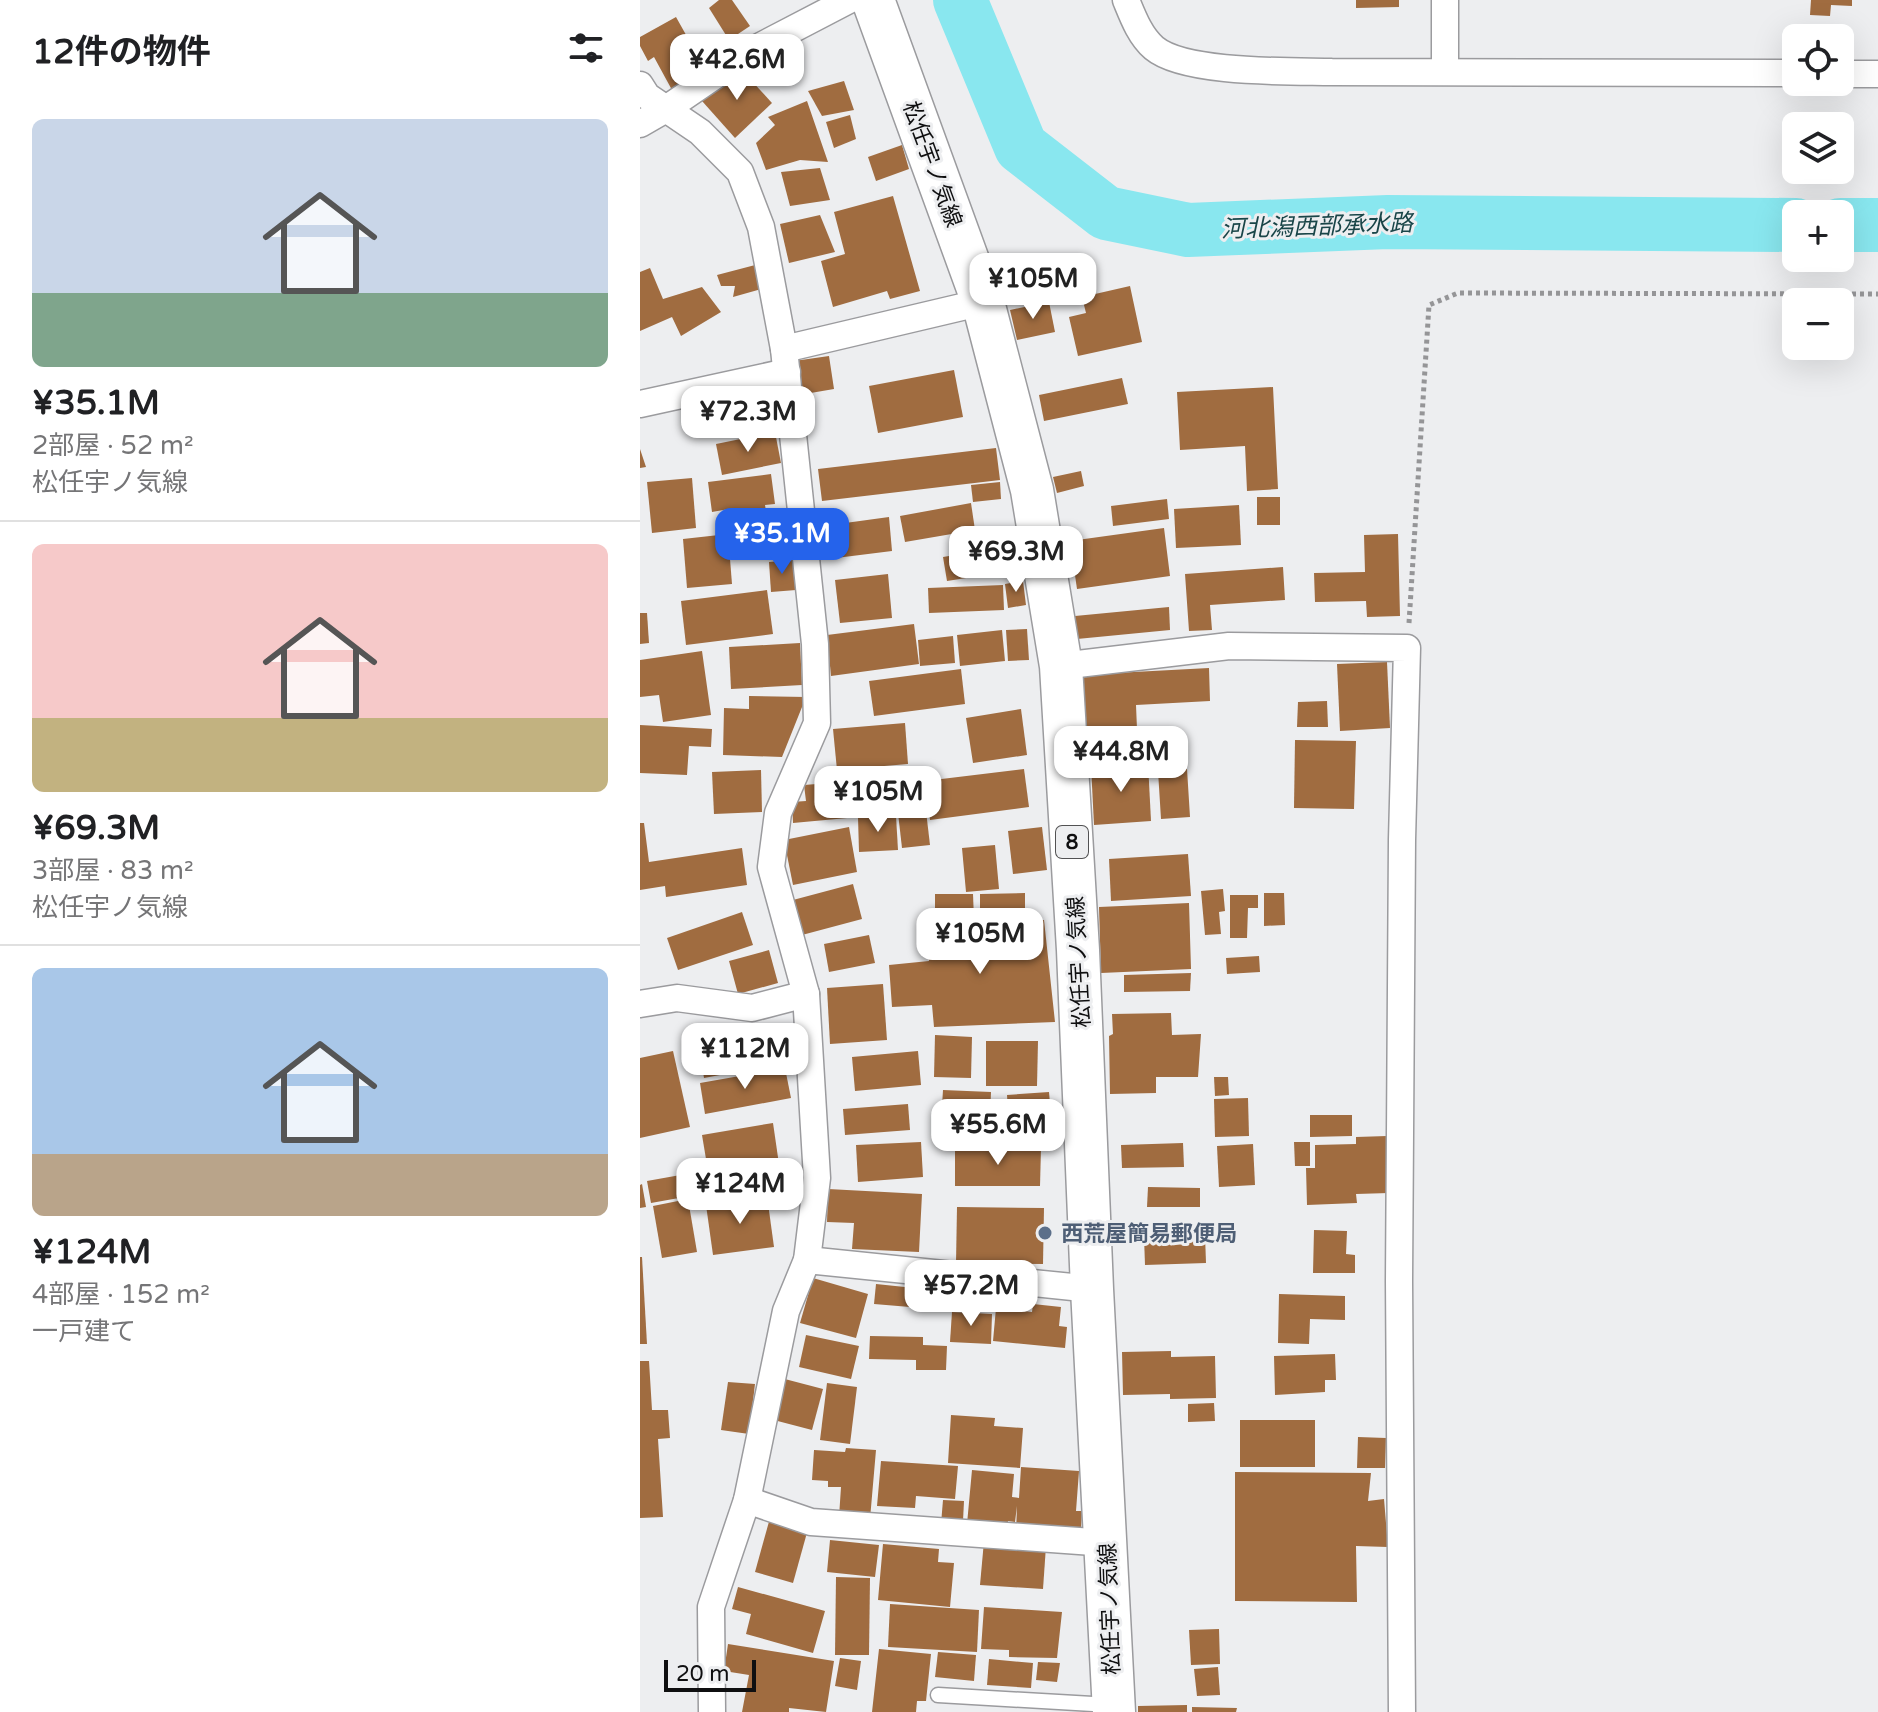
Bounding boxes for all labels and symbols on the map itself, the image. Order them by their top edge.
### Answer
pin: ¥42.6M [672,34,802,102]
street label: 松任宇ノ気線 [897,98,967,231]
water label: 河北潟西部承水路 [1221,209,1415,244]
pin: ¥105M [977,253,1089,321]
pin: ¥72.3M [683,386,813,454]
pin: ¥35.1M [717,508,847,576]
pin: ¥69.3M [951,526,1081,594]
pin: ¥44.8M [1056,726,1186,794]
pin: ¥105M [822,766,934,834]
road number: 8 [1056,826,1088,858]
street label: 松任宇ノ気線 [1063,895,1095,1029]
pin: ¥105M [924,908,1036,976]
pin: ¥112M [689,1023,801,1091]
pin: ¥55.6M [933,1099,1063,1167]
pin: ¥124M [684,1158,796,1226]
place label: 西荒屋簡易郵便局 [1061,1221,1237,1247]
marker: 西荒屋簡易郵便局 [1036,1224,1054,1242]
pin: ¥57.2M [906,1260,1036,1328]
street label: 松任宇ノ気線 [1095,1543,1125,1675]
scale bar [664,1656,756,1692]

